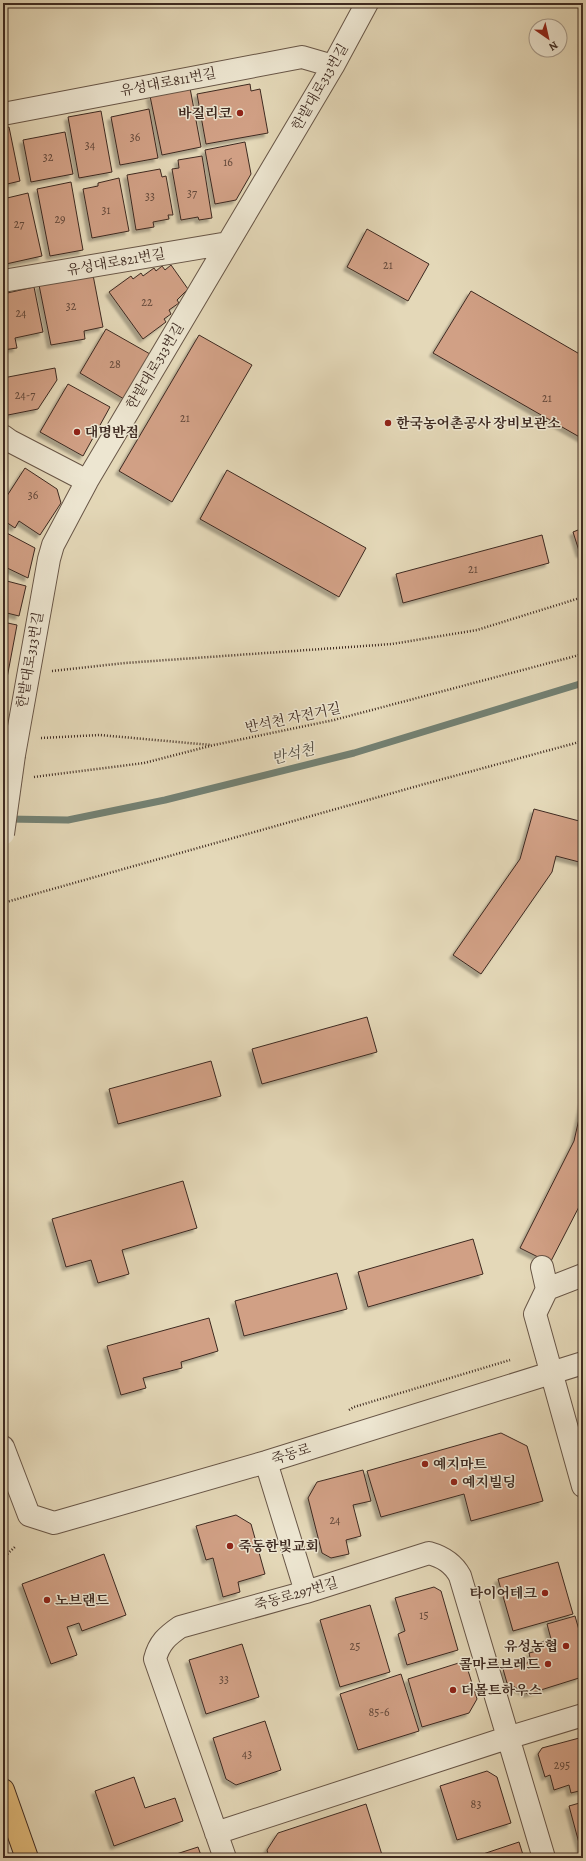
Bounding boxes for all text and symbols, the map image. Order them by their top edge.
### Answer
north arrow [528,18,568,58]
text: N [546,37,561,54]
street label: 한밭대로313번길 [287,40,353,134]
street label: 유성대로811번길 [118,63,218,101]
place label: 바질리코 [178,104,232,123]
marker: 바질리코 [235,108,245,118]
house number: 36 [130,129,141,145]
house number: 34 [85,137,96,153]
house number: 32 [43,149,54,165]
house number: 16 [223,154,233,170]
house number: 37 [187,185,198,201]
house number: 33 [145,188,155,204]
house number: 31 [101,202,111,218]
house number: 29 [54,211,66,227]
house number: 27 [14,216,25,232]
street label: 유성대로821번길 [65,244,167,280]
house number: 21 [383,257,393,273]
house number: 22 [141,294,153,310]
house number: 32 [66,298,77,314]
house number: 24 [15,305,27,321]
street label: 한밭대로313번길 [122,319,188,413]
house number: 28 [109,356,121,372]
house number: 24-7 [15,387,36,403]
house number: 21 [542,390,552,406]
house number: 21 [180,410,190,426]
place label: 한국농어촌공사 장비보관소 [396,414,561,433]
marker: 한국농어촌공사 장비보관소 [383,418,393,428]
place label: 대명반점 [85,423,139,442]
marker: 대명반점 [72,427,82,437]
house number: 36 [28,487,39,503]
house number: 21 [468,561,478,577]
street label: 한밭대로313번길 [12,610,48,710]
street label: 반석천 자전거길 [243,699,343,737]
water label: 반석천 [269,739,318,769]
street label: 죽동로 [269,1439,314,1469]
place label: 예지마트 [433,1455,488,1474]
marker: 예지마트 [420,1459,430,1469]
place label: 예지빌딩 [462,1473,516,1492]
marker: 예지빌딩 [449,1477,459,1487]
house number: 24 [329,1512,341,1528]
place label: 죽동한빛교회 [238,1537,319,1556]
marker: 죽동한빛교회 [225,1541,235,1551]
street label: 죽동로297번길 [252,1573,340,1615]
place label: 타이어테크 [469,1584,537,1603]
marker: 타이어테크 [540,1588,550,1598]
place label: 노브랜드 [55,1591,110,1610]
marker: 노브랜드 [42,1595,52,1605]
house number: 15 [419,1607,429,1623]
place label: 유성농협 [504,1637,558,1656]
house number: 25 [350,1638,360,1654]
marker: 유성농협 [561,1641,571,1651]
place label: 콜마르브레드 [459,1655,540,1674]
marker: 콜마르브레드 [543,1659,553,1669]
house number: 33 [219,1671,229,1687]
place label: 더몰트하우스 [461,1681,543,1700]
marker: 더몰트하우스 [448,1685,458,1695]
house number: 85-6 [368,1704,390,1720]
house number: 43 [242,1746,252,1762]
house number: 295 [554,1757,570,1773]
house number: 83 [471,1796,481,1812]

